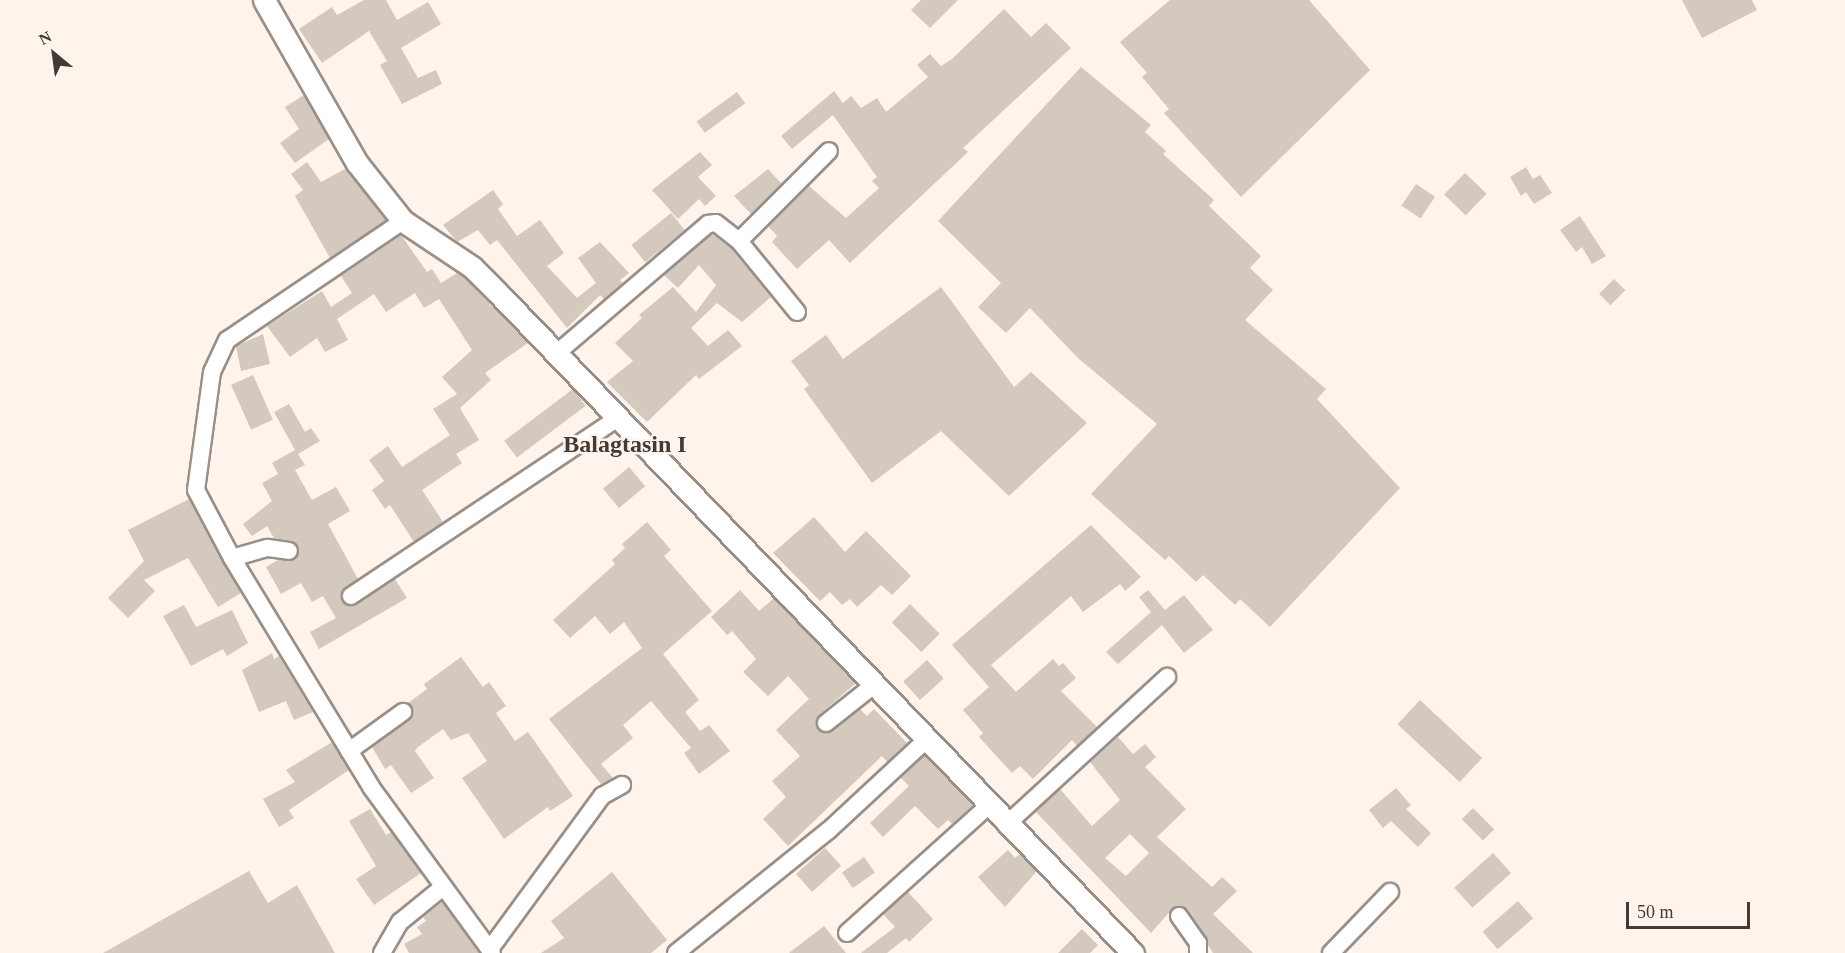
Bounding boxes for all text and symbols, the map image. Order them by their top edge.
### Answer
north arrow [24,24,84,84]
text: N [36,28,54,48]
district label: Balagtasin I [563,431,687,459]
scale bar [1629,890,1754,928]
text: 50 m [1637,902,1674,922]

